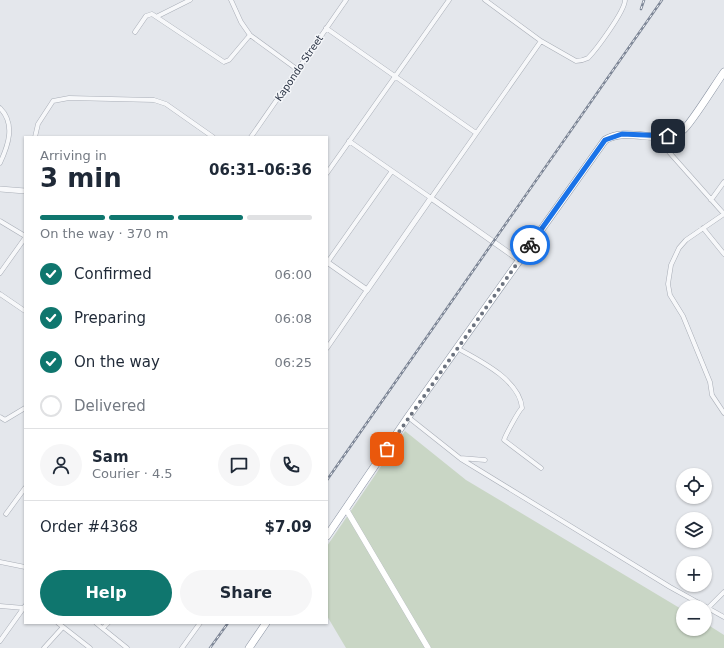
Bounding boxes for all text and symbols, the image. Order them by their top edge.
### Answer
street label: Kapondo Street [273,33,325,103]
pin [651,119,685,153]
icon: home [657,125,679,147]
text: Arriving in [40,148,107,163]
text: 06:31–06:36 [209,161,312,179]
text: 3 min [40,163,122,193]
courier [510,225,550,265]
text: On the way · 370 m [40,226,168,241]
icon: bike [519,234,541,256]
icon: check [40,263,62,285]
text: Confirmed [74,265,152,283]
text: 06:00 [275,267,312,282]
icon: check [40,307,62,329]
text: Preparing [74,309,146,327]
text: 06:08 [275,311,312,326]
icon: check [40,351,62,373]
text: On the way [74,353,160,371]
text: 06:25 [275,355,312,370]
text: Delivered [74,397,146,415]
pin [370,432,404,466]
icon: bag [376,438,398,460]
button: person [40,444,82,486]
button: chat [218,444,260,486]
button: phone [270,444,312,486]
text: Sam [92,448,129,466]
text: Courier · 4.5 [92,466,173,481]
map controls [676,468,712,636]
button: locate [676,468,712,504]
button: layers [676,512,712,548]
text: Order #4368 [40,518,138,536]
text: $7.09 [265,518,312,536]
button: + [676,556,712,592]
button: Help [40,570,172,616]
button: Share [180,570,312,616]
button: − [676,600,712,636]

